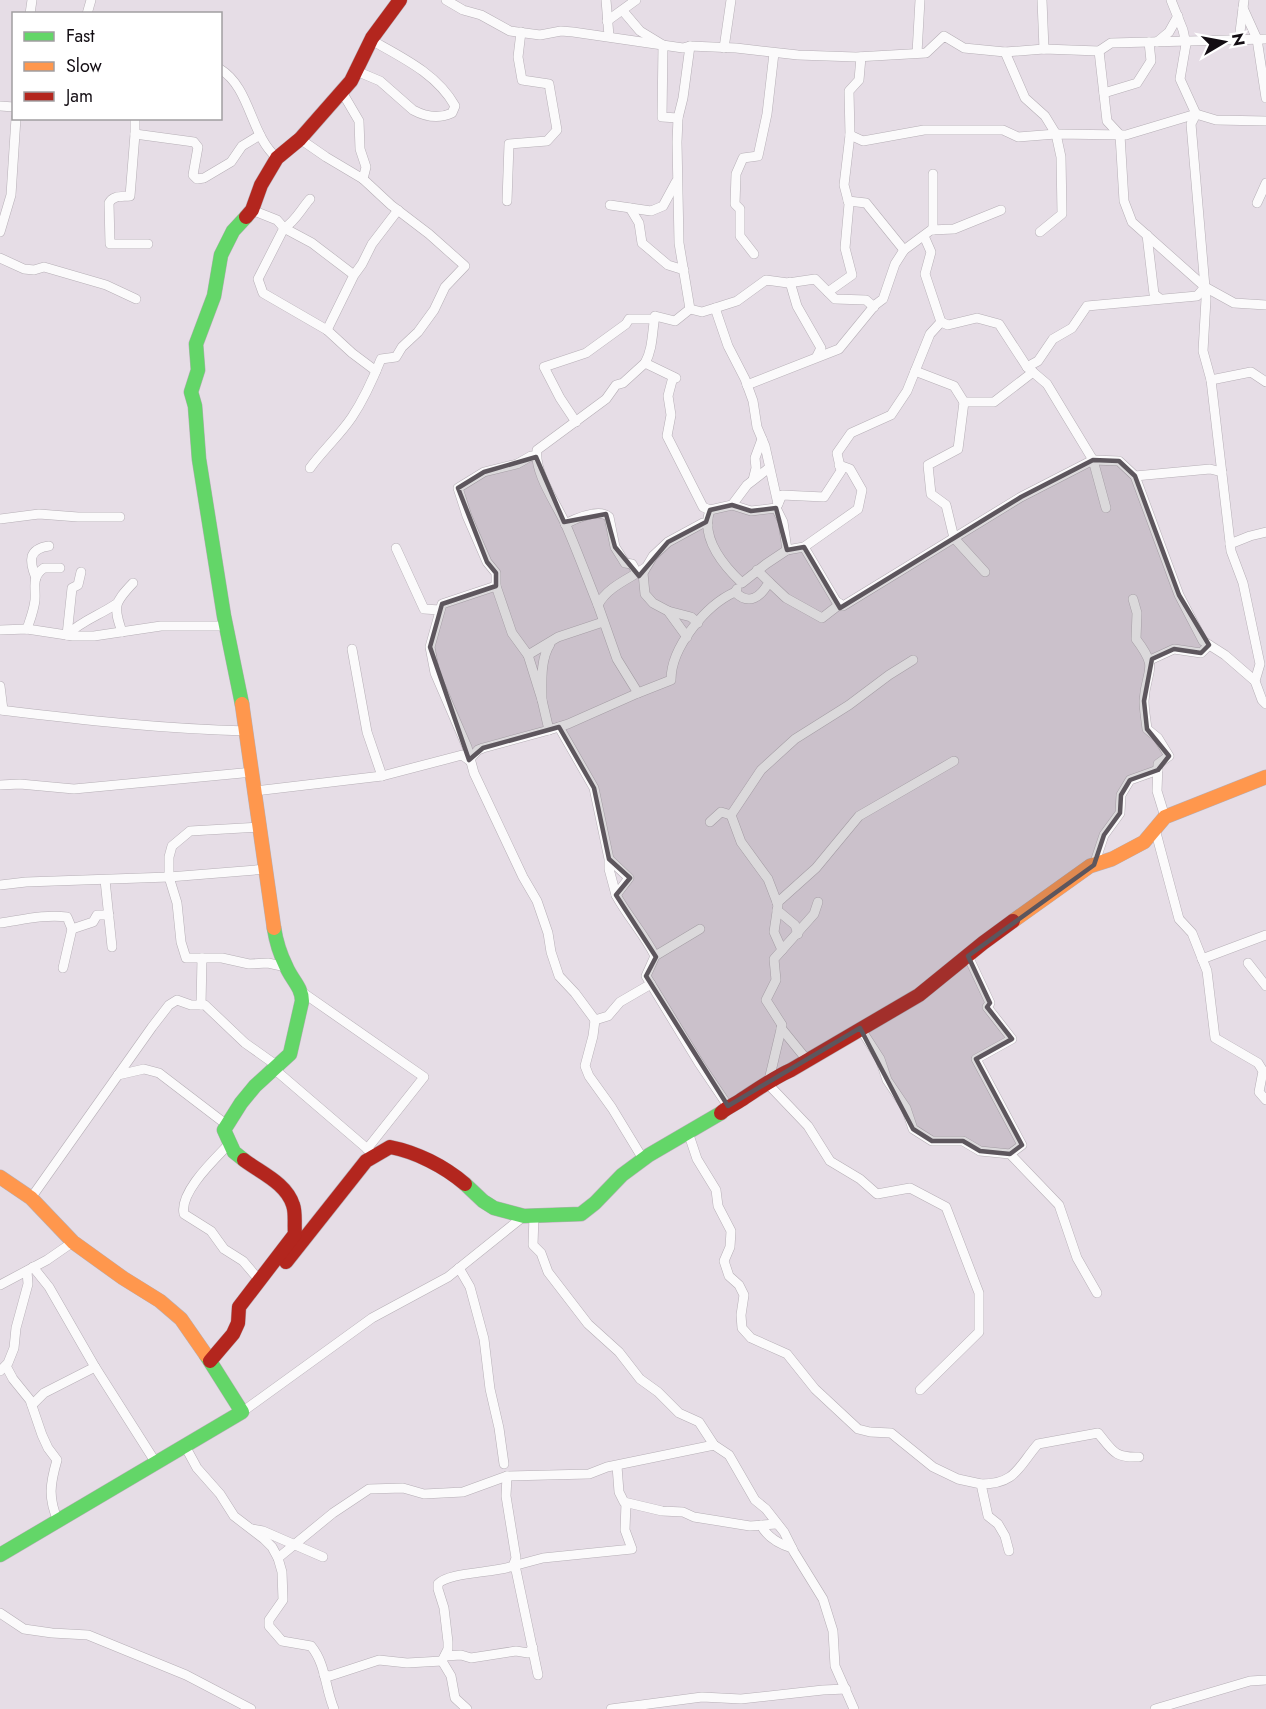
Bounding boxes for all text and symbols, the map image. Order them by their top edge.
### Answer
legend [12,12,222,120]
north arrow [1194,12,1254,72]
text: Fast [66,23,95,49]
text: N [1226,31,1251,48]
text: Slow [66,53,103,79]
text: Jam [64,83,93,109]

